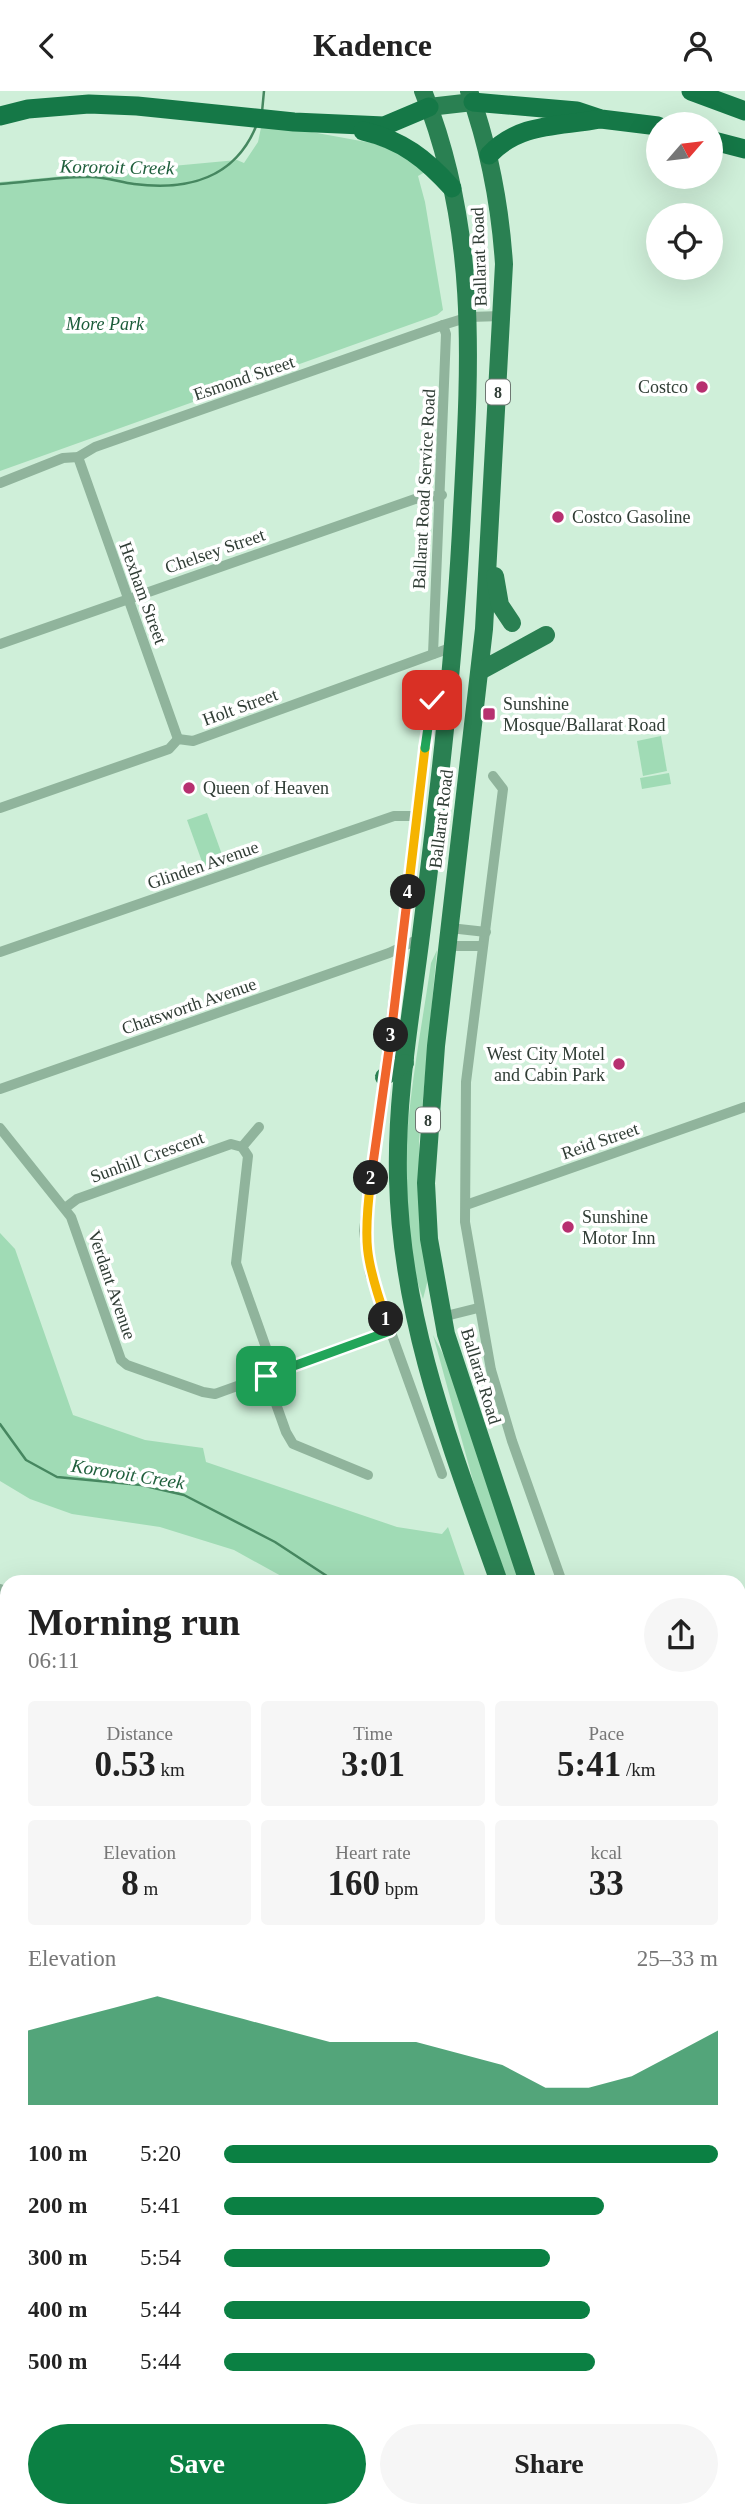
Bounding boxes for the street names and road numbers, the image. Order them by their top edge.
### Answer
street label: Ballarat Road [467,207,491,307]
street label: Esmond Street [191,351,297,405]
road number: 8 [486,379,510,405]
street label: Ballarat Road Service Road [409,388,439,590]
street label: Chelsey Street [162,525,268,577]
street label: Hexham Street [115,539,171,647]
street label: Holt Street [200,684,280,730]
street label: Ballarat Road [425,768,457,870]
street label: Glinden Avenue [145,837,261,893]
street label: Chatsworth Avenue [119,974,259,1038]
road number: 8 [416,1107,440,1133]
street label: Reid Street [559,1118,641,1164]
street label: Sunhill Crescent [87,1127,207,1187]
street label: Verdant Avenue [84,1228,140,1342]
street label: Ballarat Road [457,1326,505,1426]

